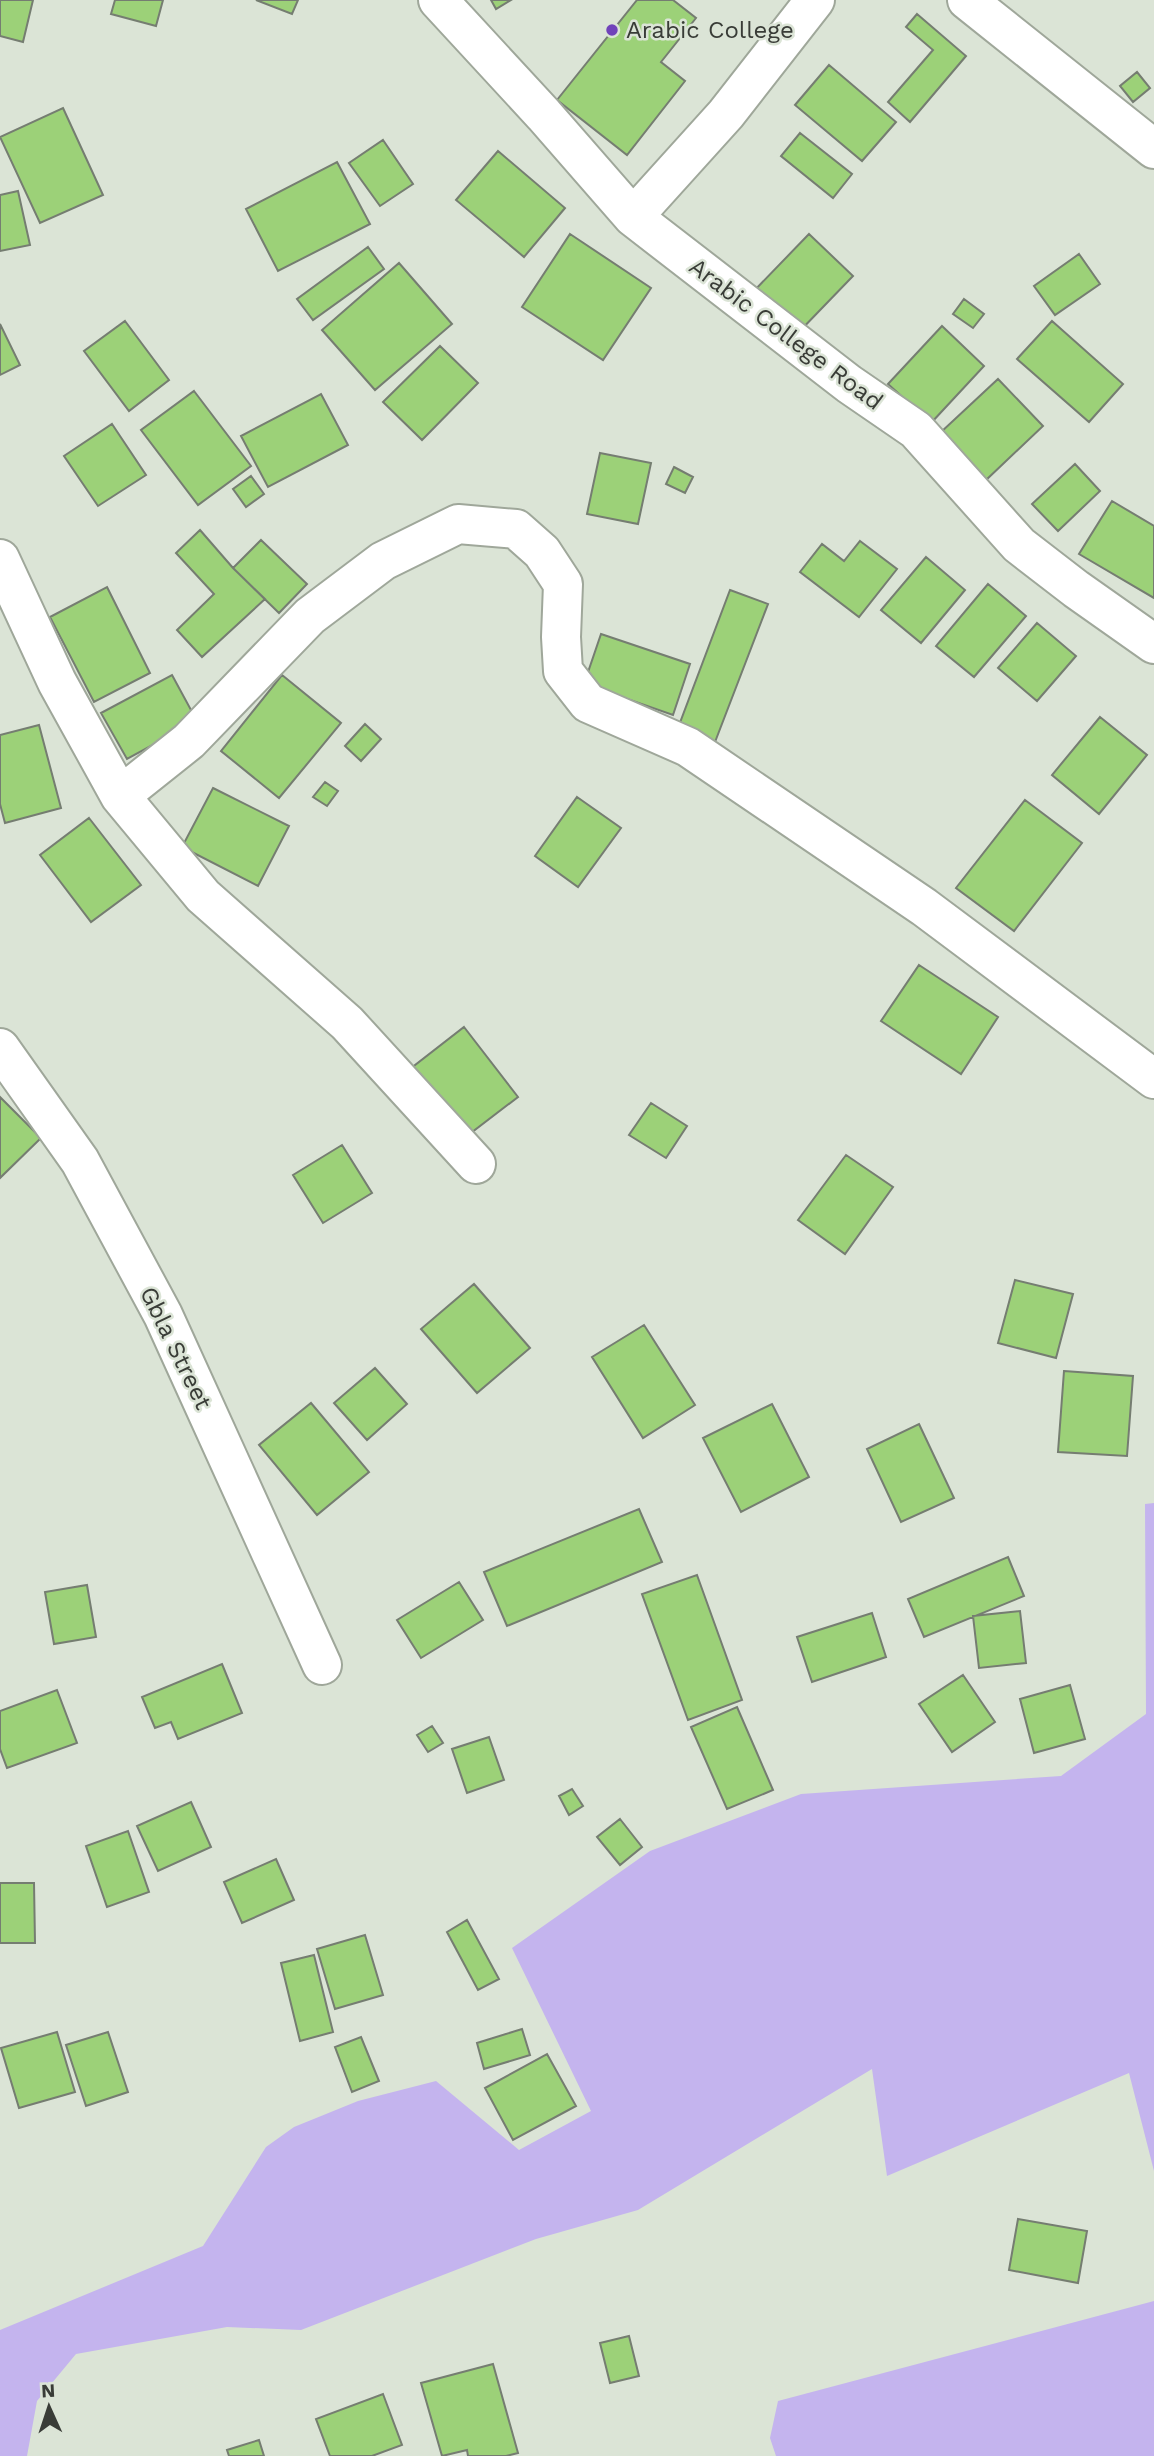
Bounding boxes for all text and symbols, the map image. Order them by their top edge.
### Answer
place label: Arabic College [626,16,794,44]
marker: Arabic College [604,22,620,38]
street label: Arabic College Road [684,252,888,416]
street label: Gbla Street [134,1282,218,1414]
north arrow [14,2372,84,2442]
text: N [40,2379,56,2402]

